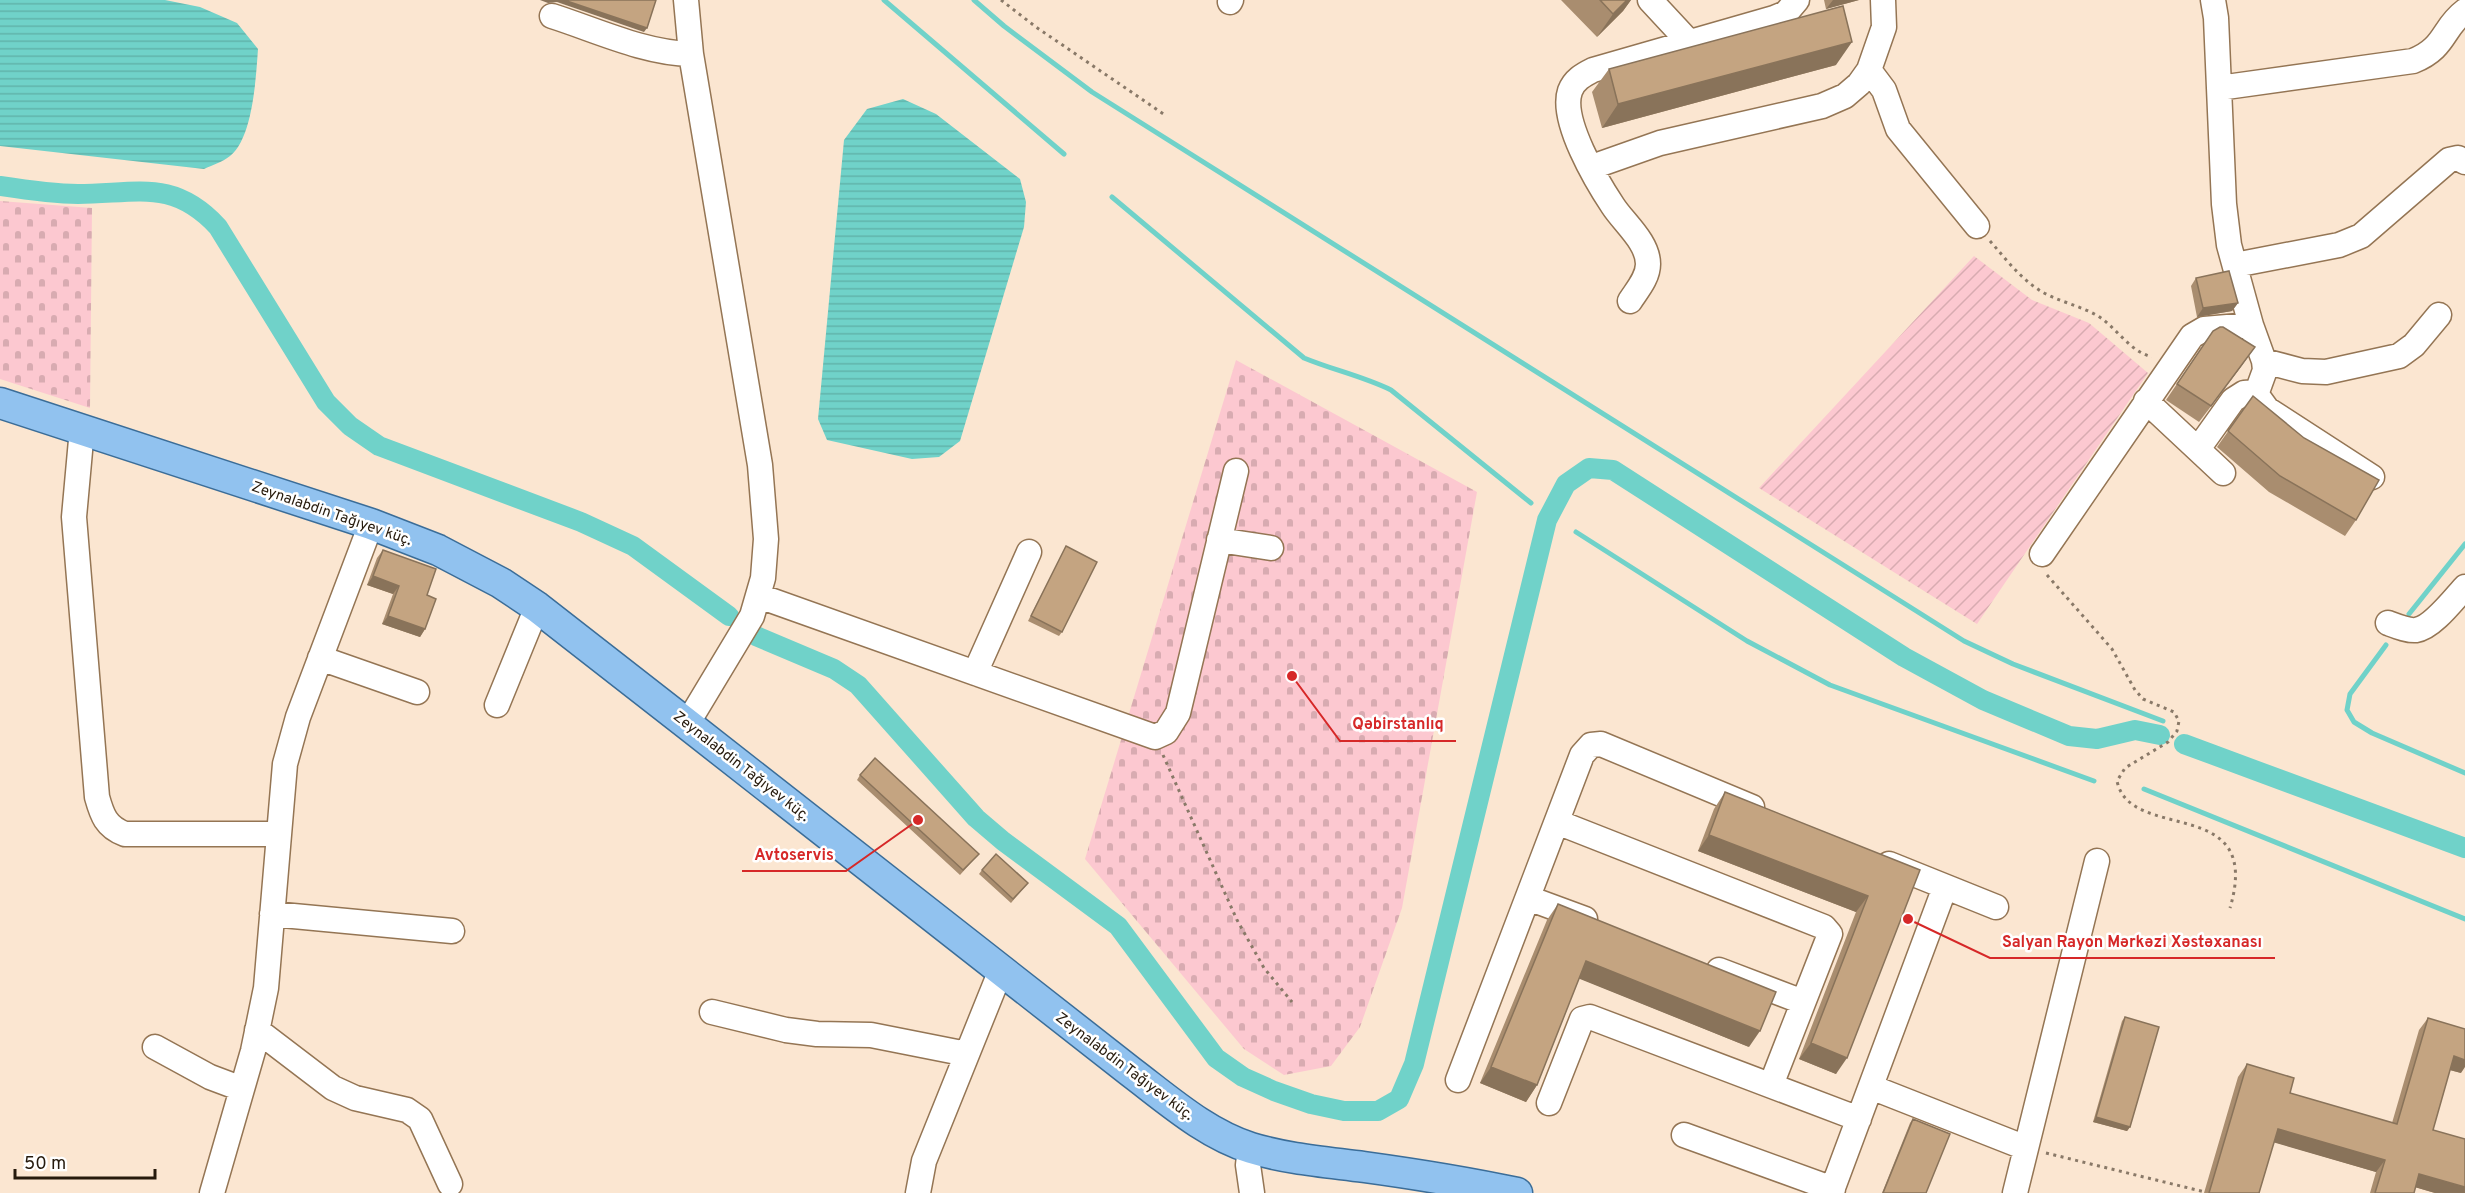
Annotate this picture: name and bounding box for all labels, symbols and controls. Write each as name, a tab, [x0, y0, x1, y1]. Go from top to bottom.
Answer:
street label: Zeynalabdin Tağıyev küç.	[249, 478, 414, 551]
callout: Qəbirstanlıq	[1340, 707, 1456, 741]
street label: Zeynalabdin Tağıyev küç.	[669, 708, 813, 826]
text: Qəbirstanlıq	[1352, 715, 1444, 735]
callout: Avtoservis	[742, 837, 846, 871]
text: Avtoservis	[754, 846, 834, 866]
callout: Salyan Rayon Mərkəzi Xəstəxanası	[1990, 924, 2275, 958]
text: Salyan Rayon Mərkəzi Xəstəxanası	[2002, 933, 2262, 953]
street label: Zeynalabdin Tağıyev küç.	[1051, 1009, 1197, 1125]
scale bar	[15, 1142, 154, 1180]
text: 50 m	[24, 1153, 66, 1176]

